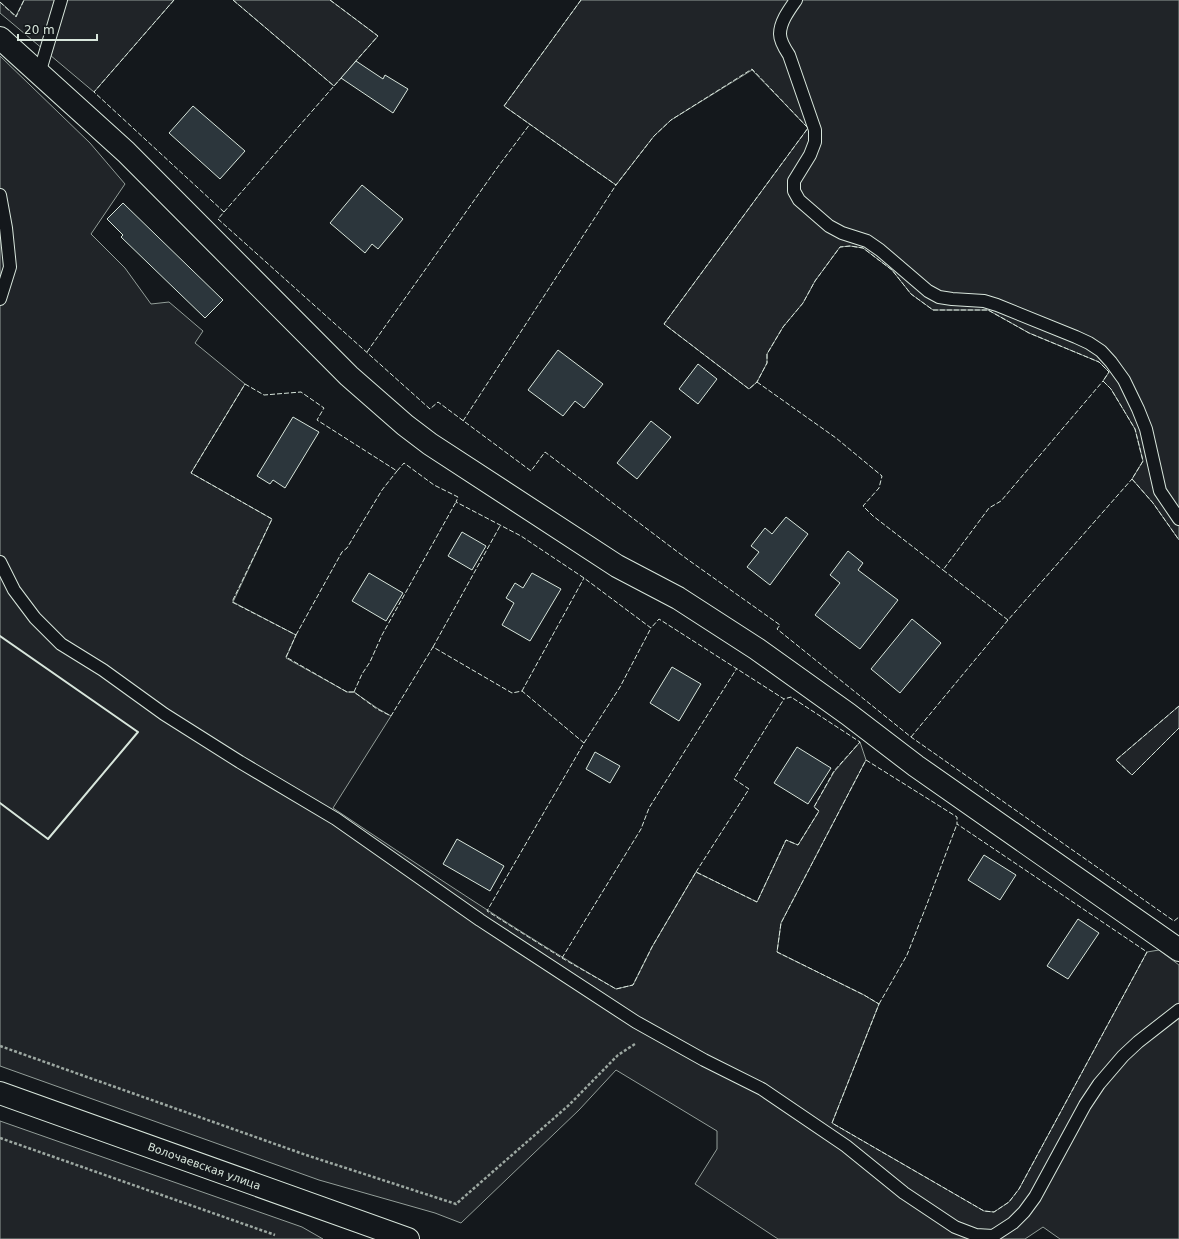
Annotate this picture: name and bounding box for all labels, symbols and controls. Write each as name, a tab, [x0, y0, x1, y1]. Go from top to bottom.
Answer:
scale bar	[18, 16, 97, 42]
text: 20 m	[24, 23, 55, 37]
street label: Волочаевская улица	[146, 1140, 263, 1192]

